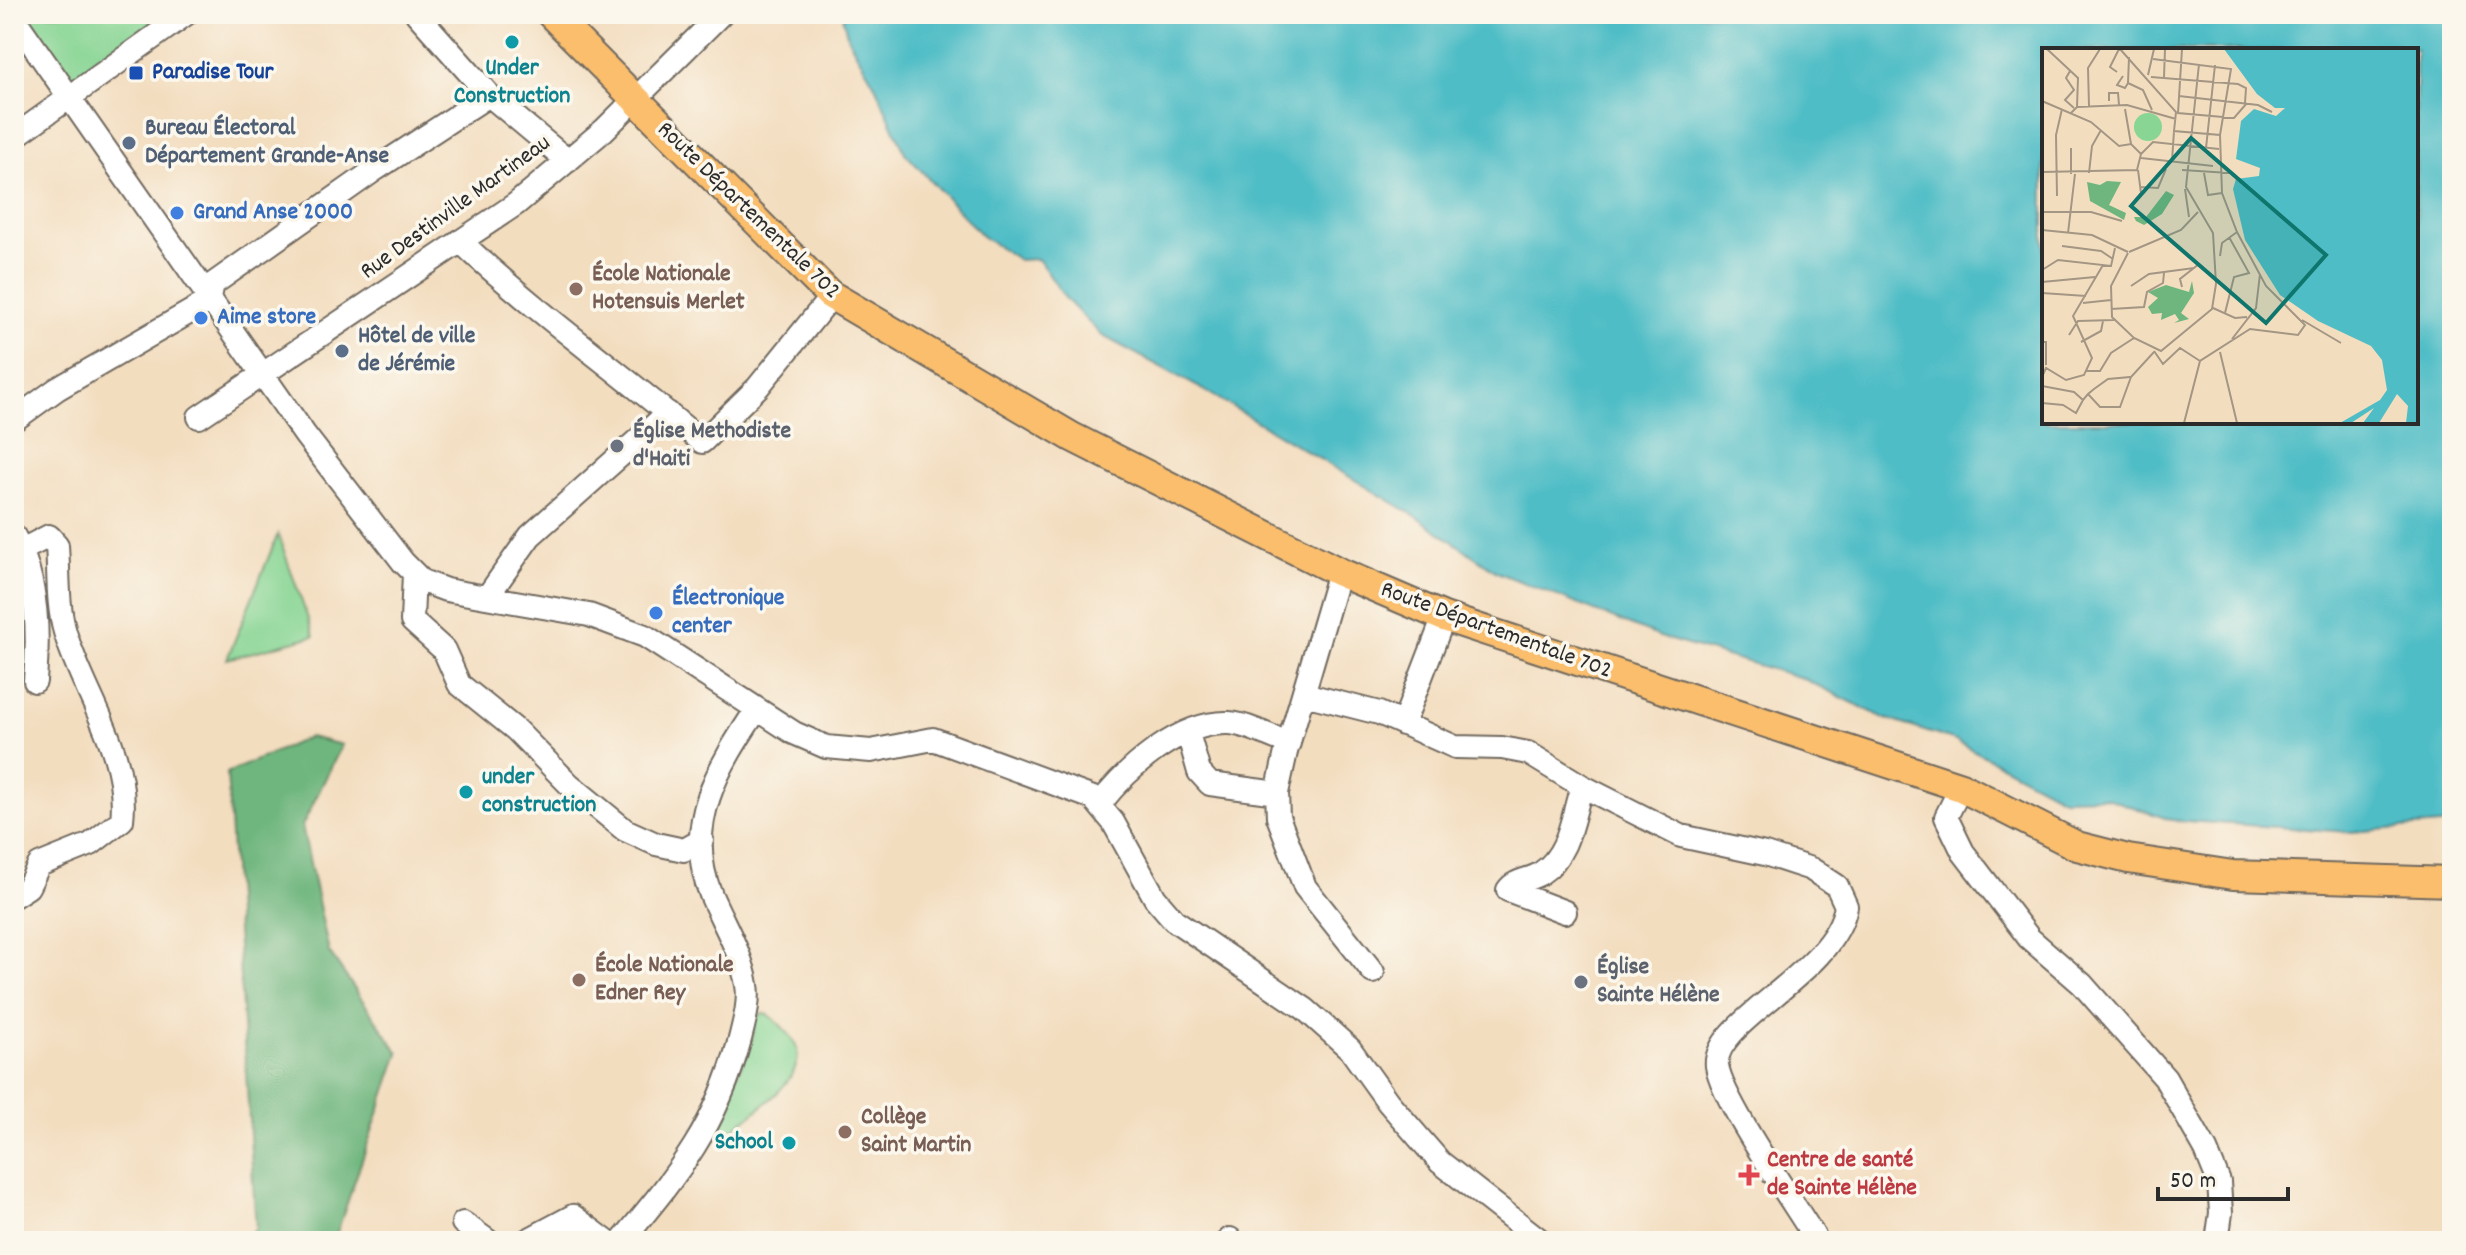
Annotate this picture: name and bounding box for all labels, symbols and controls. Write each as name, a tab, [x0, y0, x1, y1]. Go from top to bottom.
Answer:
marker: Under Construction	[503, 33, 521, 51]
inset map	[2042, 48, 2418, 424]
place label: Under Construction	[454, 52, 570, 114]
place label: Paradise Tour	[152, 56, 275, 90]
marker: Paradise Tour	[127, 64, 145, 82]
place label: Bureau Électoral Département Grande-Anse	[145, 112, 390, 174]
street label: Route Départementale 702	[649, 114, 847, 308]
street label: Rue Destinville Martineau	[354, 127, 558, 289]
marker: Bureau Électoral Département Grande-Anse	[120, 134, 138, 152]
place label: Grand Anse 2000	[193, 196, 353, 230]
marker: Grand Anse 2000	[168, 204, 186, 222]
place label: École Nationale Hotensuis Merlet	[592, 258, 745, 320]
marker: École Nationale Hotensuis Merlet	[567, 280, 585, 298]
place label: Aime store	[217, 301, 317, 335]
marker: Aime store	[192, 309, 210, 327]
place label: Hôtel de ville de Jérémie	[358, 320, 476, 382]
marker: Hôtel de ville de Jérémie	[333, 342, 351, 360]
place label: Église Methodiste d'Haiti	[633, 415, 791, 477]
marker: Église Methodiste d'Haiti	[608, 437, 626, 455]
street label: Route Départementale 702	[1376, 573, 1616, 689]
place label: Électronique center	[672, 582, 785, 644]
marker: Électronique center	[647, 604, 665, 622]
place label: under construction	[482, 761, 596, 823]
marker: under construction	[457, 783, 475, 801]
place label: École Nationale Edner Rey	[595, 949, 734, 1011]
place label: Église Sainte Hélène	[1597, 951, 1720, 1013]
marker: École Nationale Edner Rey	[570, 971, 588, 989]
marker: Église Sainte Hélène	[1572, 973, 1590, 991]
place label: Collège Saint Martin	[861, 1101, 971, 1163]
marker: Collège Saint Martin	[836, 1123, 854, 1141]
place label: School	[715, 1126, 773, 1160]
marker: School	[780, 1134, 798, 1152]
place label: Centre de santé de Sainte Hélène	[1767, 1144, 1917, 1206]
scale bar	[2158, 1151, 2288, 1201]
marker: Centre de santé de Sainte Hélène	[1738, 1164, 1760, 1186]
text: 50 m	[2170, 1165, 2216, 1199]

